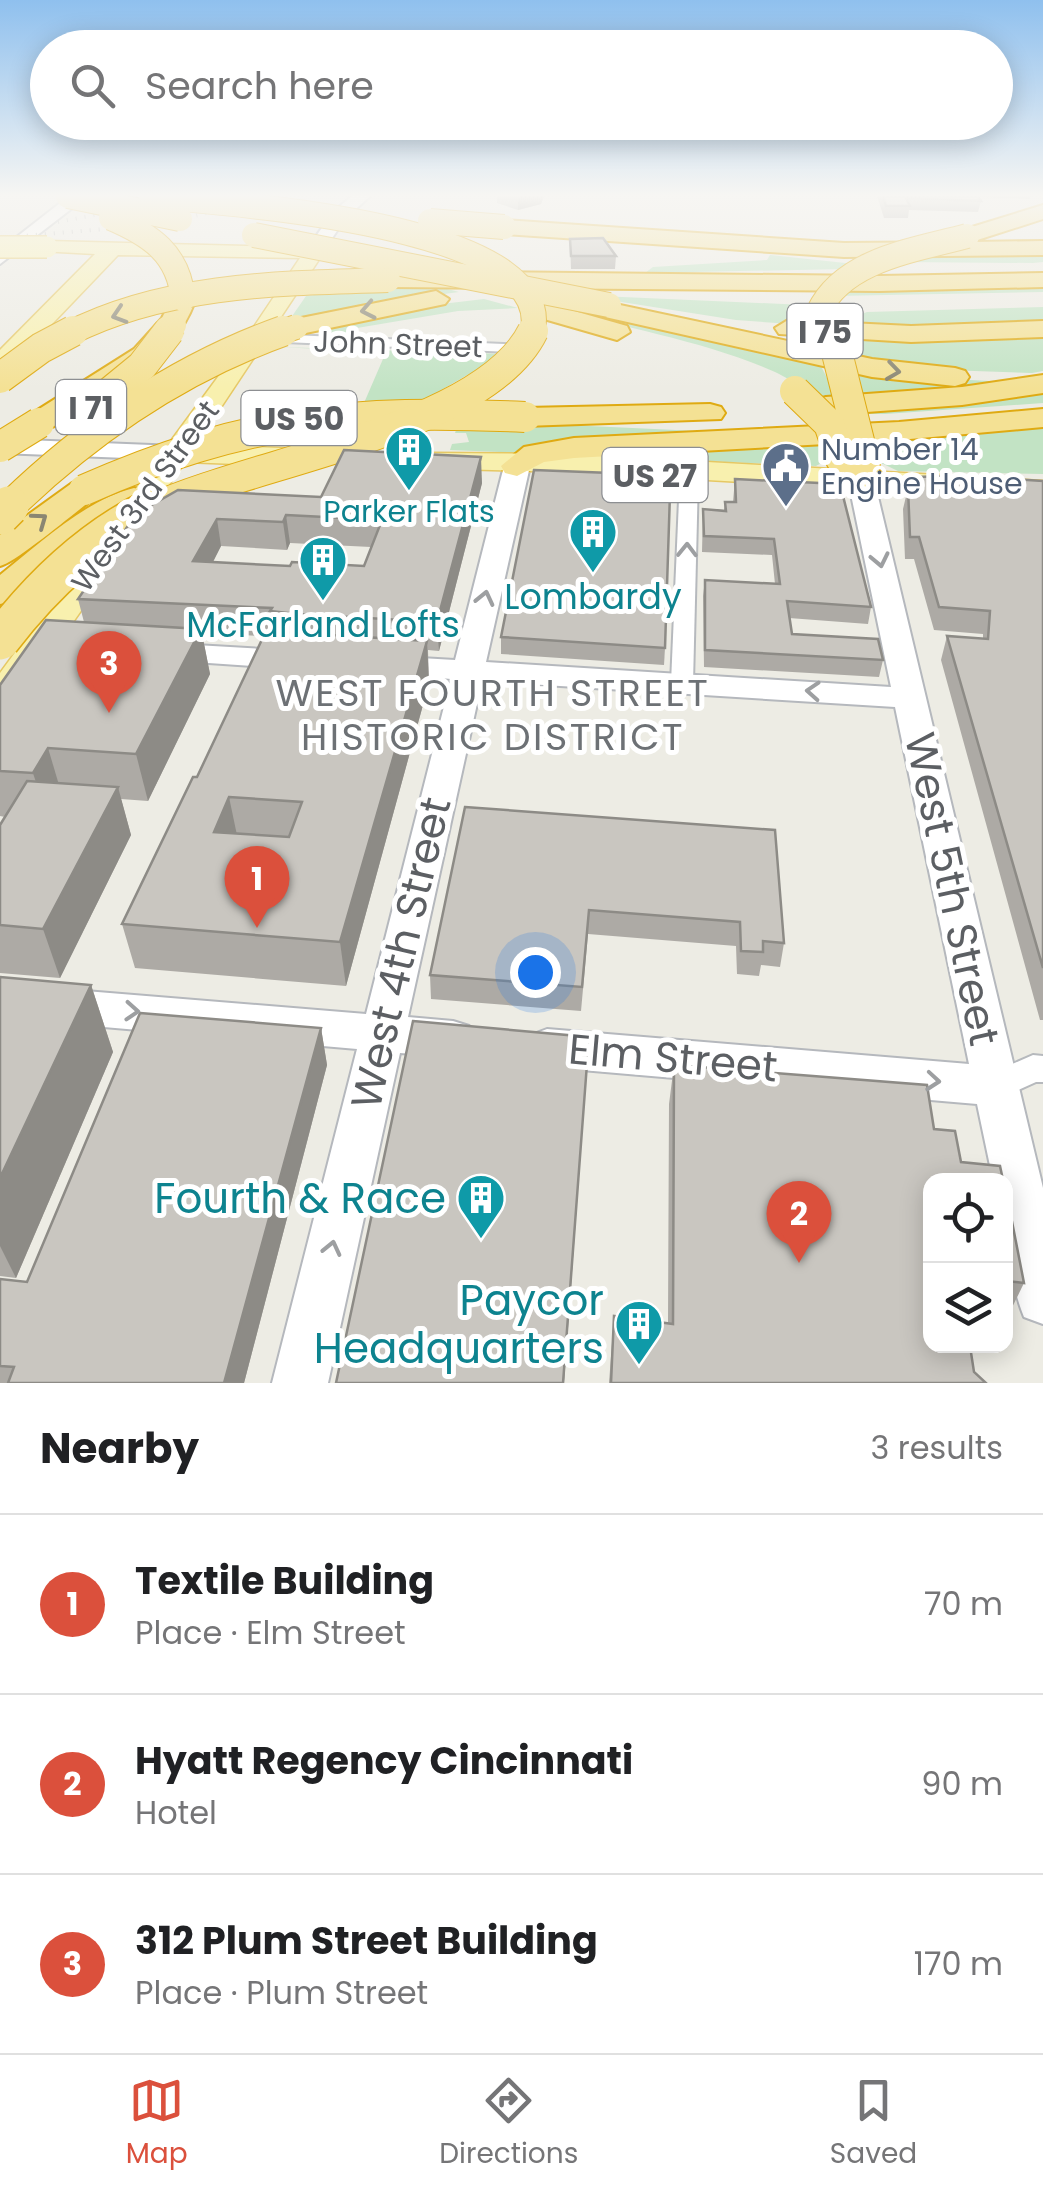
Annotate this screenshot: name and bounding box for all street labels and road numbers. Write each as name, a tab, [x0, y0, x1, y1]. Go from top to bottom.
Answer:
road number: I 75	[788, 304, 862, 358]
street label: John Street	[313, 320, 483, 368]
road number: I 71	[56, 380, 126, 434]
street label: West 3rd Street	[61, 391, 229, 601]
road number: US 50	[242, 391, 356, 445]
road number: US 27	[602, 448, 708, 502]
street label: West 5th Street	[890, 727, 1014, 1051]
street label: West 4th Street	[336, 791, 466, 1115]
street label: Elm Street	[566, 1019, 780, 1097]

